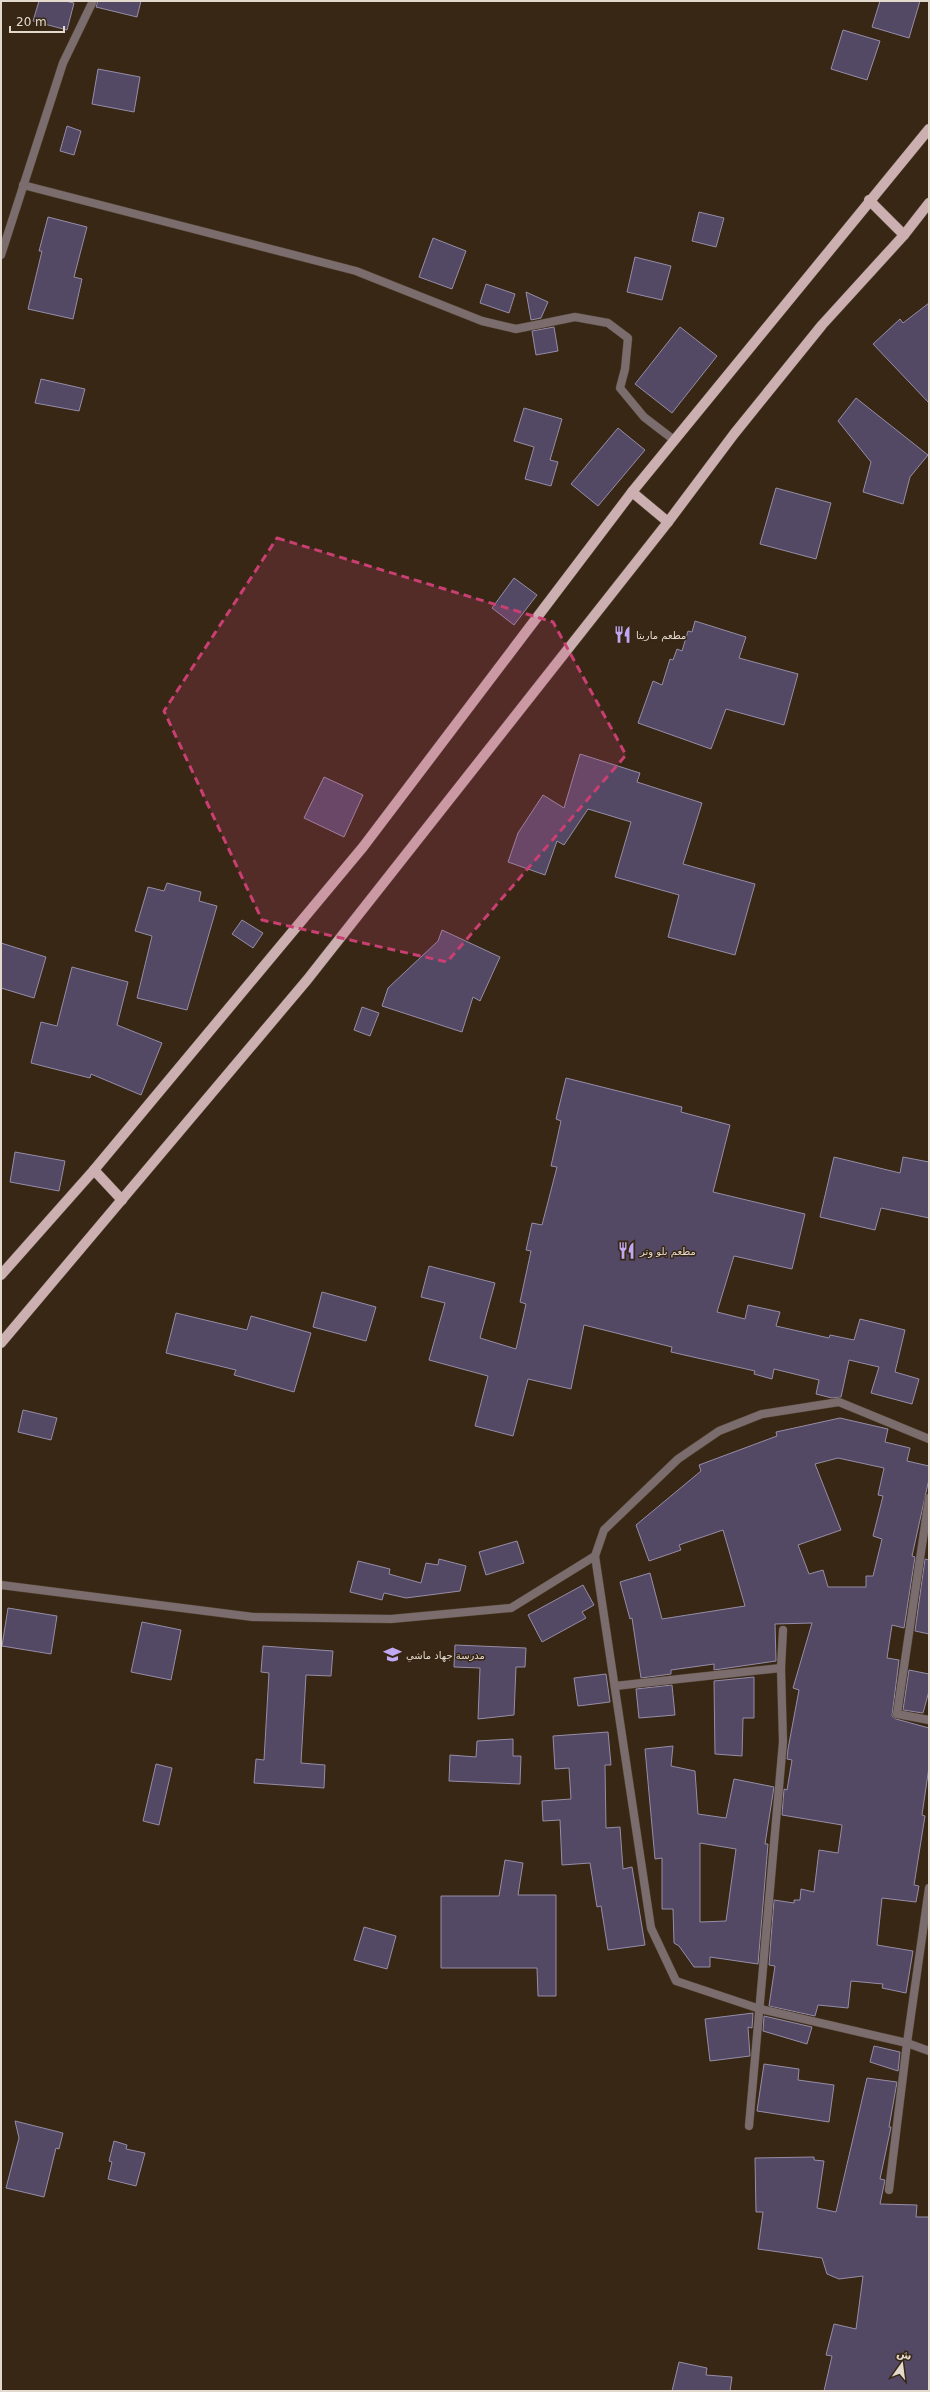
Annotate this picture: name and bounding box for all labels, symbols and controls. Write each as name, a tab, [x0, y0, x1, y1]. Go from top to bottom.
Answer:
scale bar	[10, 8, 64, 34]
text: 20 m	[16, 15, 47, 29]
restaurant icon: مطعم ماريتا	[613, 625, 633, 645]
place label: مطعم ماريتا	[636, 630, 686, 642]
restaurant icon: مطعم بلو وتر	[617, 1241, 637, 1261]
place label: مطعم بلو وتر	[639, 1246, 696, 1258]
school or university icon: مدرسة جهاد ماشي	[383, 1645, 403, 1665]
place label: مدرسة جهاد ماشي	[406, 1650, 485, 1662]
north arrow	[882, 2344, 922, 2384]
text: ش	[895, 2347, 913, 2363]

